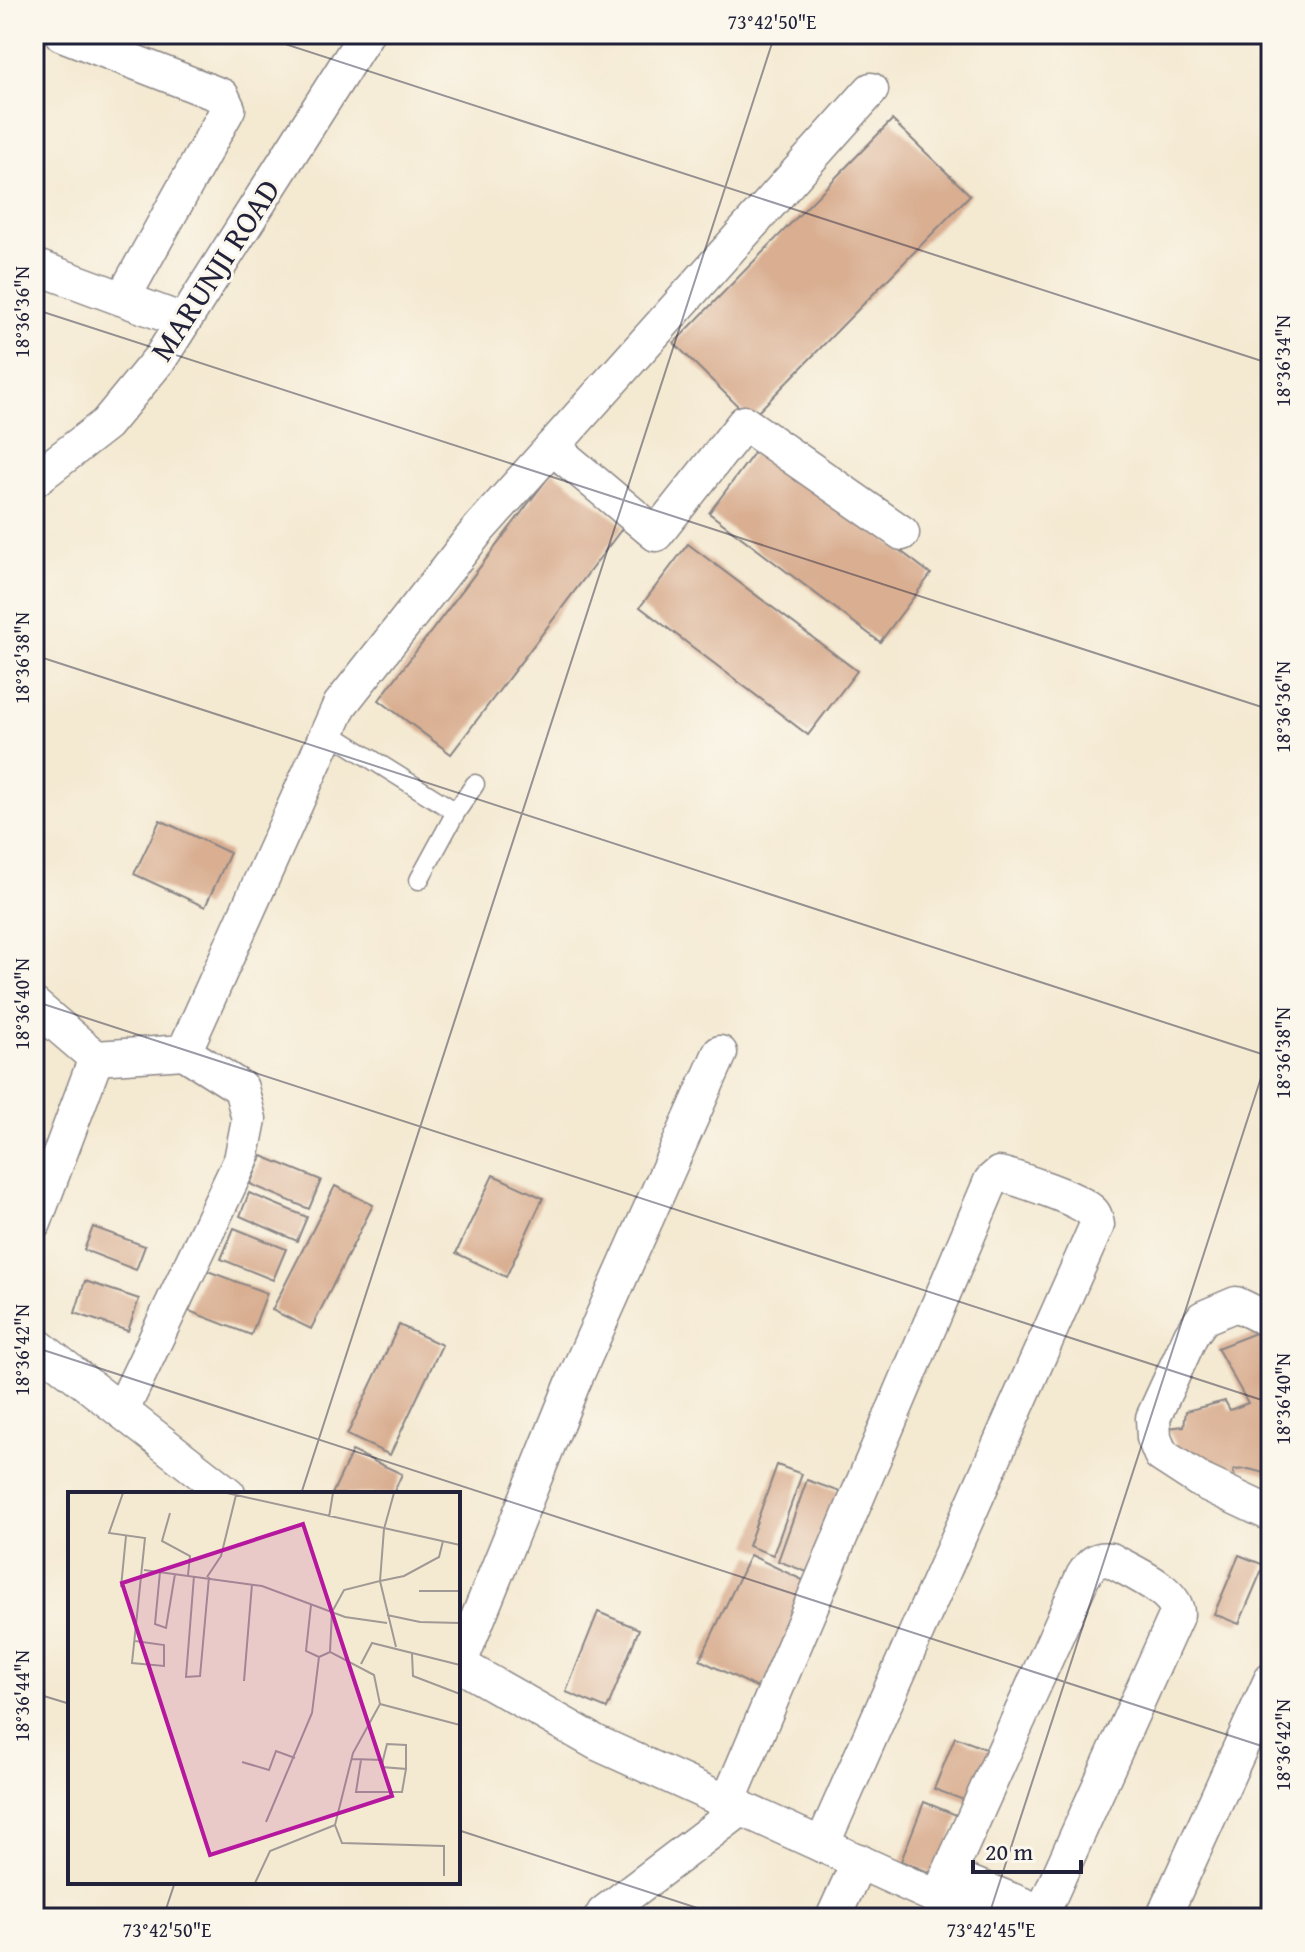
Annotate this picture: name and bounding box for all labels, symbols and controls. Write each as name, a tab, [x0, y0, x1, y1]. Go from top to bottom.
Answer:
text: 73°42'50"E	[728, 7, 816, 36]
street label: MARUNJI ROAD	[138, 169, 291, 370]
text: 18°36'36"N	[7, 266, 36, 358]
text: 18°36'34"N	[1268, 315, 1297, 407]
text: 18°36'38"N	[7, 612, 36, 704]
text: 18°36'36"N	[1268, 661, 1297, 753]
text: 18°36'40"N	[7, 958, 36, 1050]
text: 18°36'38"N	[1268, 1007, 1297, 1099]
text: 18°36'42"N	[7, 1304, 36, 1396]
text: 18°36'40"N	[1268, 1353, 1297, 1445]
inset map	[68, 1492, 460, 1884]
text: 18°36'44"N	[7, 1650, 36, 1742]
text: 18°36'42"N	[1268, 1699, 1297, 1791]
scale bar	[973, 1824, 1081, 1874]
text: 20 m	[985, 1834, 1033, 1869]
text: 73°42'50"E	[123, 1915, 211, 1944]
text: 73°42'45"E	[947, 1915, 1035, 1944]

